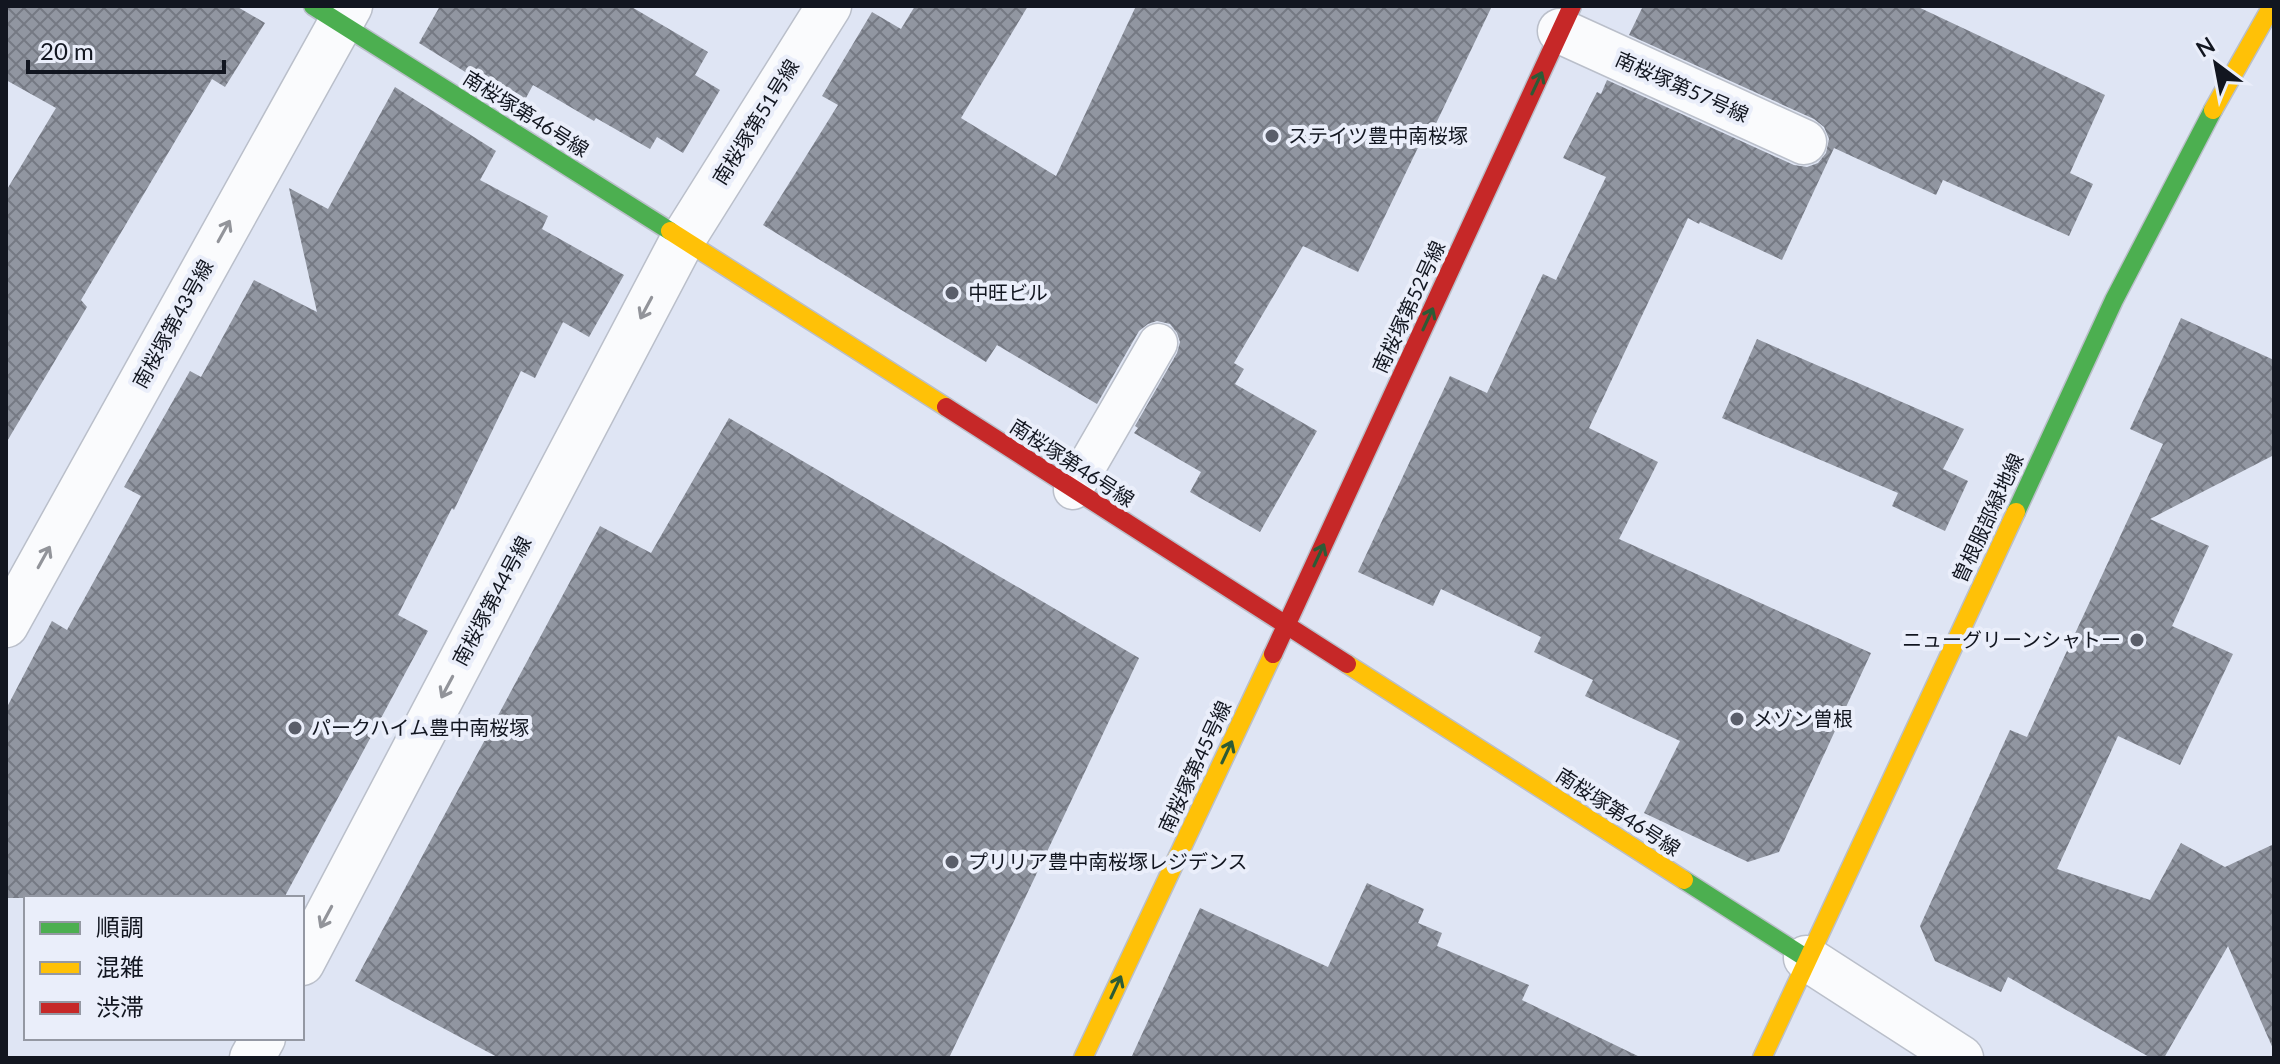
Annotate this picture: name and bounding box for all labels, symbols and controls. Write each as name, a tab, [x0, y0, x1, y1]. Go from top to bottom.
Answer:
scale bar	[28, 24, 224, 74]
north arrow	[2176, 24, 2256, 104]
text: N	[2191, 31, 2219, 63]
text: 20 m	[40, 36, 94, 65]
street label: 南桜塚第57号線	[1612, 46, 1753, 126]
street label: 南桜塚第51号線	[707, 54, 803, 189]
street label: 南桜塚第46号線	[459, 65, 594, 161]
one-way arrow	[1530, 71, 1545, 95]
place label: ステイツ豊中南桜塚	[1288, 123, 1468, 147]
marker: ステイツ豊中南桜塚	[1263, 127, 1281, 145]
one-way arrow	[217, 220, 232, 244]
street label: 南桜塚第52号線	[1367, 237, 1449, 377]
street label: 南桜塚第43号線	[127, 255, 217, 392]
place label: 中旺ビル	[968, 280, 1048, 304]
marker: 中旺ビル	[943, 284, 961, 302]
one-way arrow	[638, 295, 654, 319]
one-way arrow	[1421, 307, 1436, 331]
street label: 南桜塚第46号線	[1006, 413, 1139, 511]
street label: 曽根服部緑地線	[1947, 449, 2028, 586]
street label: 南桜塚第44号線	[447, 532, 535, 669]
one-way arrow	[1312, 543, 1327, 567]
one-way arrow	[36, 546, 52, 569]
place label: ニューグリーンシャトー	[1902, 627, 2121, 651]
marker: ニューグリーンシャトー	[2128, 631, 2146, 649]
one-way arrow	[439, 674, 455, 698]
street label: 南桜塚第45号線	[1153, 697, 1235, 837]
place label: メゾン曽根	[1753, 706, 1853, 730]
marker: メゾン曽根	[1728, 710, 1746, 728]
place label: パークハイム豊中南桜塚	[311, 715, 529, 739]
marker: パークハイム豊中南桜塚	[286, 719, 304, 737]
one-way arrow	[1220, 740, 1235, 764]
street label: 南桜塚第46号線	[1552, 762, 1685, 860]
place label: プリリア豊中南桜塚レジデンス	[968, 849, 1248, 873]
marker: プリリア豊中南桜塚レジデンス	[943, 853, 961, 871]
legend	[24, 896, 304, 1040]
one-way arrow	[318, 904, 334, 928]
text: 順調	[96, 912, 144, 941]
text: 混雑	[96, 952, 144, 981]
one-way arrow	[1109, 976, 1124, 1000]
text: 渋滞	[96, 992, 144, 1021]

